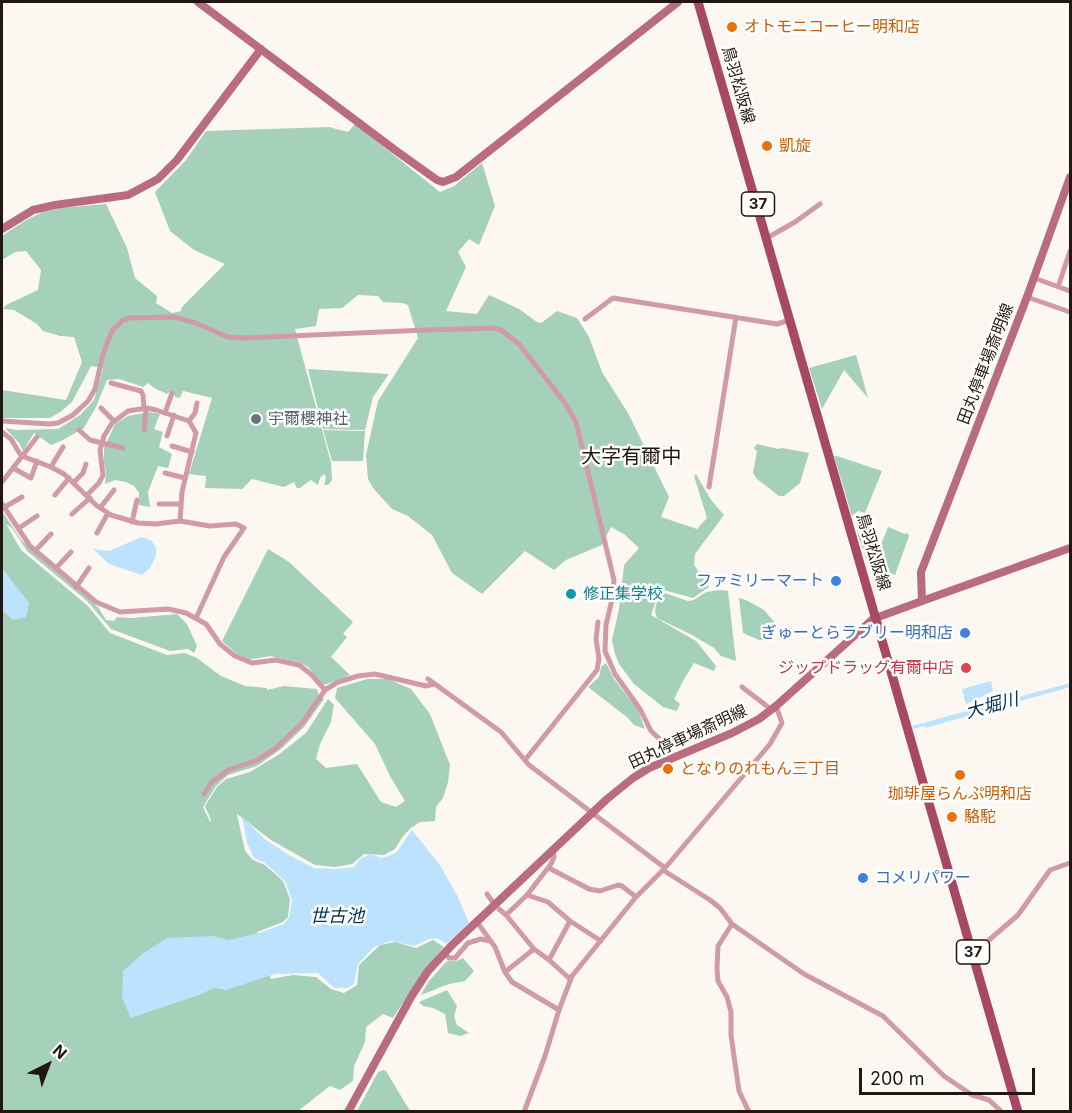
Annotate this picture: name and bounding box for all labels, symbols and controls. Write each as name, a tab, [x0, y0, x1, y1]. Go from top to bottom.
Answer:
place label: オトモニコーヒー明和店	[744, 17, 920, 37]
marker: オトモニコーヒー明和店	[725, 20, 739, 34]
street label: 鳥羽松阪線	[718, 44, 758, 126]
place label: 凱旋	[779, 136, 811, 156]
marker: 凱旋	[760, 139, 774, 153]
road number: 37	[742, 192, 774, 216]
street label: 田丸停車場斎明線	[954, 301, 1018, 427]
place label: 宇爾櫻神社	[268, 409, 348, 429]
marker: 宇爾櫻神社	[249, 412, 263, 426]
district label: 大字有爾中	[581, 445, 681, 469]
street label: 鳥羽松阪線	[852, 511, 894, 593]
place label: ファミリーマート	[696, 571, 824, 591]
marker: ファミリーマート	[829, 574, 843, 588]
place label: 修正集学校	[583, 584, 663, 604]
marker: 修正集学校	[564, 587, 578, 601]
place label: ぎゅーとらラブリー明和店	[761, 623, 953, 643]
marker: ぎゅーとらラブリー明和店	[958, 626, 972, 640]
place label: ジップドラッグ有爾中店	[778, 658, 954, 678]
marker: ジップドラッグ有爾中店	[959, 661, 973, 675]
water label: 大堀川	[963, 689, 1021, 723]
street label: 田丸停車場斎明線	[626, 701, 750, 773]
place label: となりのれもん三丁目	[680, 759, 840, 779]
marker: となりのれもん三丁目	[661, 762, 675, 776]
marker: 珈琲屋らんぷ明和店	[953, 768, 967, 782]
place label: 珈琲屋らんぷ明和店	[888, 784, 1032, 804]
place label: 駱駝	[964, 807, 996, 827]
marker: 駱駝	[945, 810, 959, 824]
place label: コメリパワー	[875, 868, 971, 888]
marker: コメリパワー	[856, 871, 870, 885]
water label: 世古池	[310, 906, 364, 928]
road number: 37	[956, 940, 990, 964]
north arrow	[18, 1035, 78, 1095]
text: N	[49, 1040, 71, 1063]
scale bar	[862, 1056, 1038, 1094]
text: 200 m	[870, 1068, 925, 1089]

